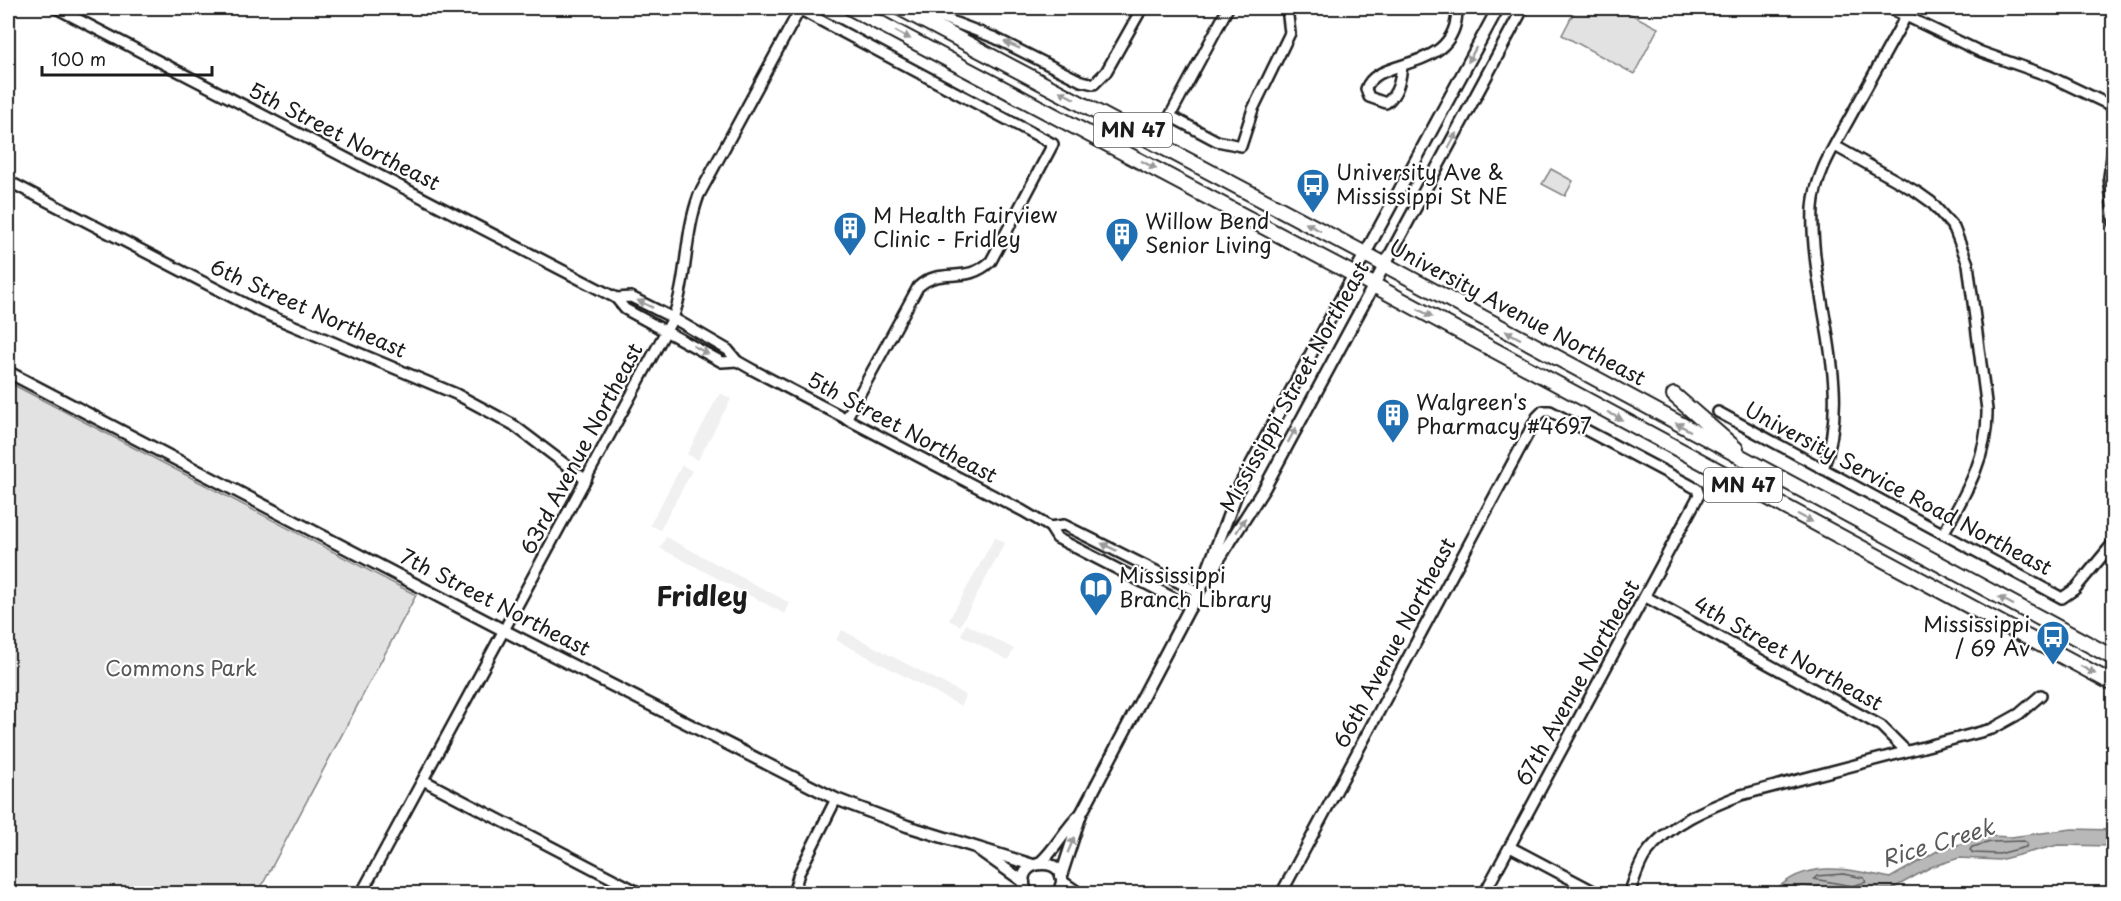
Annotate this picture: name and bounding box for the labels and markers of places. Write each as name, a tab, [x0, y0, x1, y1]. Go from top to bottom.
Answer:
place label: University Ave & Mississippi St NE	[1336, 155, 1508, 211]
bus stop icon: University Ave & Mississippi St NE	[1295, 167, 1331, 214]
place label: M Health Fairview Clinic - Fridley	[873, 198, 1057, 254]
place label: Willow Bend Senior Living	[1145, 204, 1272, 260]
building icon: M Health Fairview Clinic - Fridley	[832, 210, 868, 257]
building icon: Willow Bend Senior Living	[1104, 216, 1140, 263]
place label: Walgreen's Pharmacy #4697	[1416, 385, 1592, 441]
building icon: Walgreen's Pharmacy #4697	[1375, 397, 1411, 444]
place label: Mississippi Branch Library	[1119, 558, 1272, 614]
library icon: Mississippi Branch Library	[1078, 570, 1114, 617]
place label: Mississippi / 69 Av	[1923, 607, 2030, 663]
bus stop icon: Mississippi / 69 Av	[2035, 619, 2071, 666]

